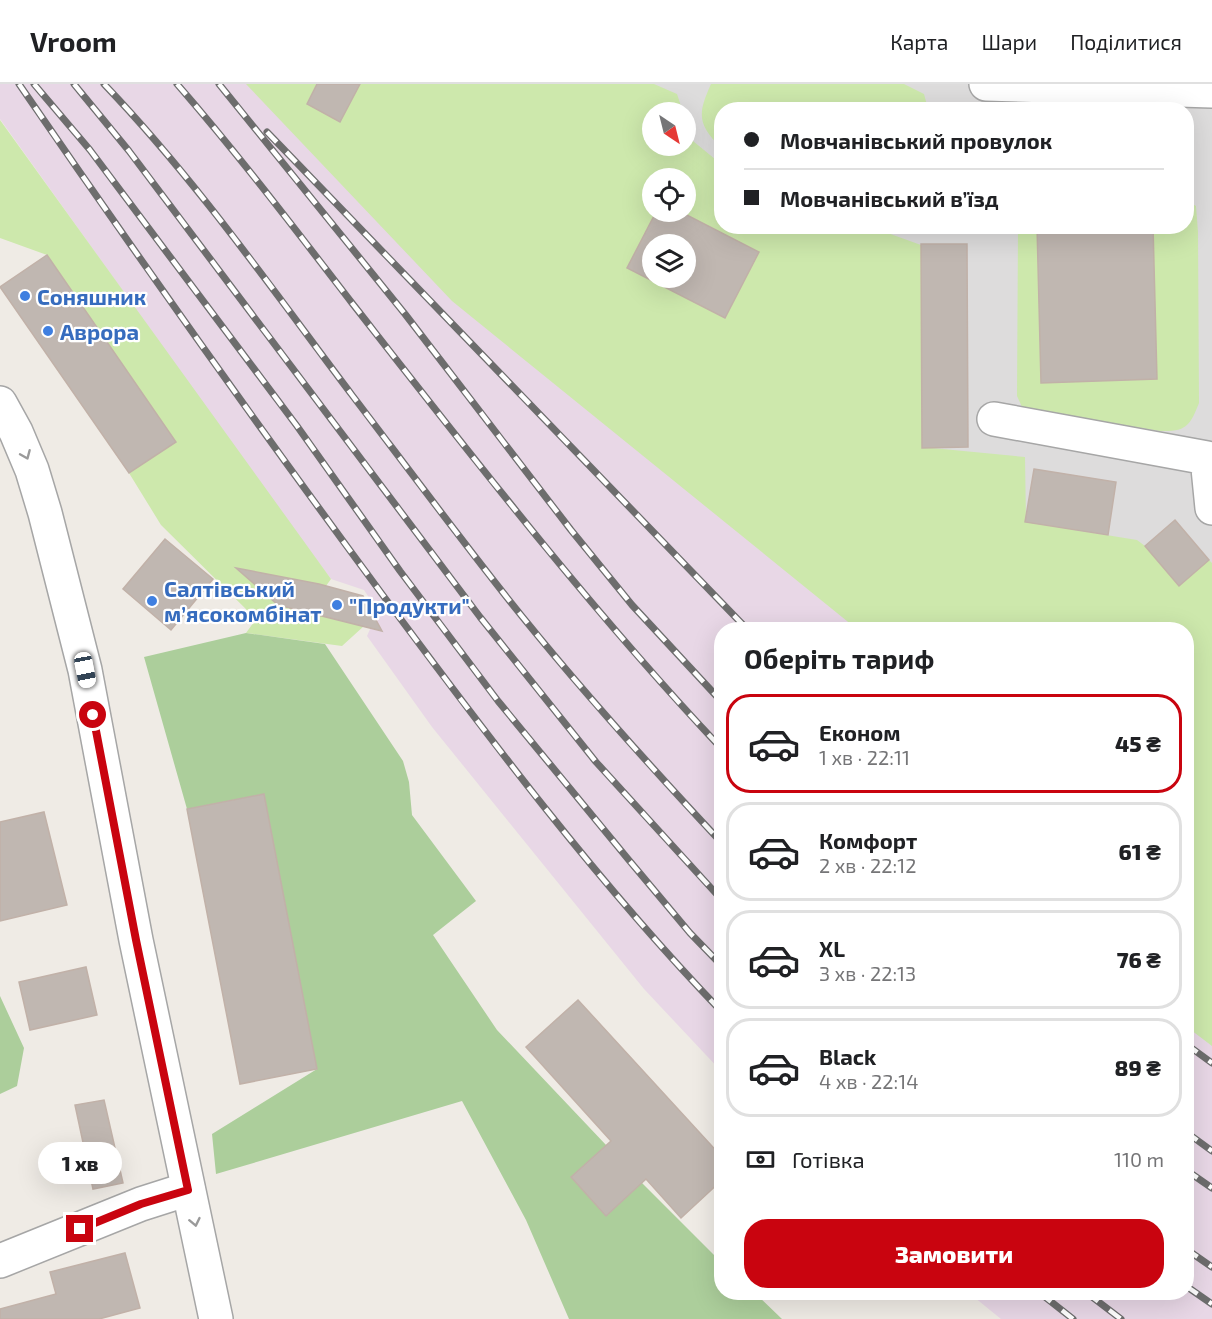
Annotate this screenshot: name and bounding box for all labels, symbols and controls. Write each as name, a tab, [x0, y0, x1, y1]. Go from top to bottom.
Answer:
text: Vroom	[30, 24, 117, 58]
text: Карта	[890, 29, 948, 54]
text: Шари	[981, 29, 1037, 54]
text: Поділитися	[1070, 29, 1182, 54]
north arrow	[642, 102, 696, 156]
map controls	[642, 102, 696, 288]
text: Мовчанівський провулок	[780, 127, 1052, 153]
button: locate	[642, 168, 696, 222]
text: Мовчанівський в’їзд	[780, 185, 999, 211]
button: layers	[642, 234, 696, 288]
place label: Соняшник	[37, 283, 146, 309]
marker: Соняшник	[18, 289, 32, 303]
place label: Аврора	[60, 318, 139, 344]
marker: Аврора	[41, 324, 55, 338]
one-way arrow	[19, 449, 31, 460]
place label: Салтівський мʼясокомбінат	[164, 575, 322, 626]
place label: "Продукти"	[349, 592, 470, 618]
marker: Салтівський мʼясокомбінат	[145, 594, 159, 608]
marker: "Продукти"	[330, 598, 344, 612]
text: Оберіть тариф	[744, 642, 934, 674]
car	[73, 651, 97, 689]
route start	[79, 701, 106, 728]
icon: car	[747, 717, 801, 771]
text: Економ	[819, 719, 901, 745]
text: 45 ₴	[1115, 730, 1161, 756]
text: 1 хв · 22:11	[819, 745, 910, 769]
icon: car	[747, 825, 801, 879]
text: Комфорт	[819, 827, 917, 853]
text: 61 ₴	[1119, 838, 1161, 864]
text: 2 хв · 22:12	[819, 853, 916, 877]
icon: car	[747, 933, 801, 987]
text: XL	[819, 935, 845, 961]
text: 76 ₴	[1117, 946, 1161, 972]
text: 3 хв · 22:13	[819, 961, 916, 985]
icon: car	[747, 1041, 801, 1095]
text: Black	[819, 1043, 876, 1069]
text: 89 ₴	[1115, 1054, 1161, 1080]
text: 4 хв · 22:14	[819, 1069, 919, 1093]
callout: 1 хв	[38, 1142, 122, 1184]
icon: cash	[744, 1143, 777, 1176]
text: Готівка	[792, 1146, 865, 1172]
text: 110 m	[1114, 1147, 1164, 1171]
text: 1 хв	[62, 1151, 98, 1175]
route end	[66, 1215, 93, 1242]
one-way arrow	[188, 1216, 201, 1226]
button: Замовити	[744, 1219, 1164, 1288]

